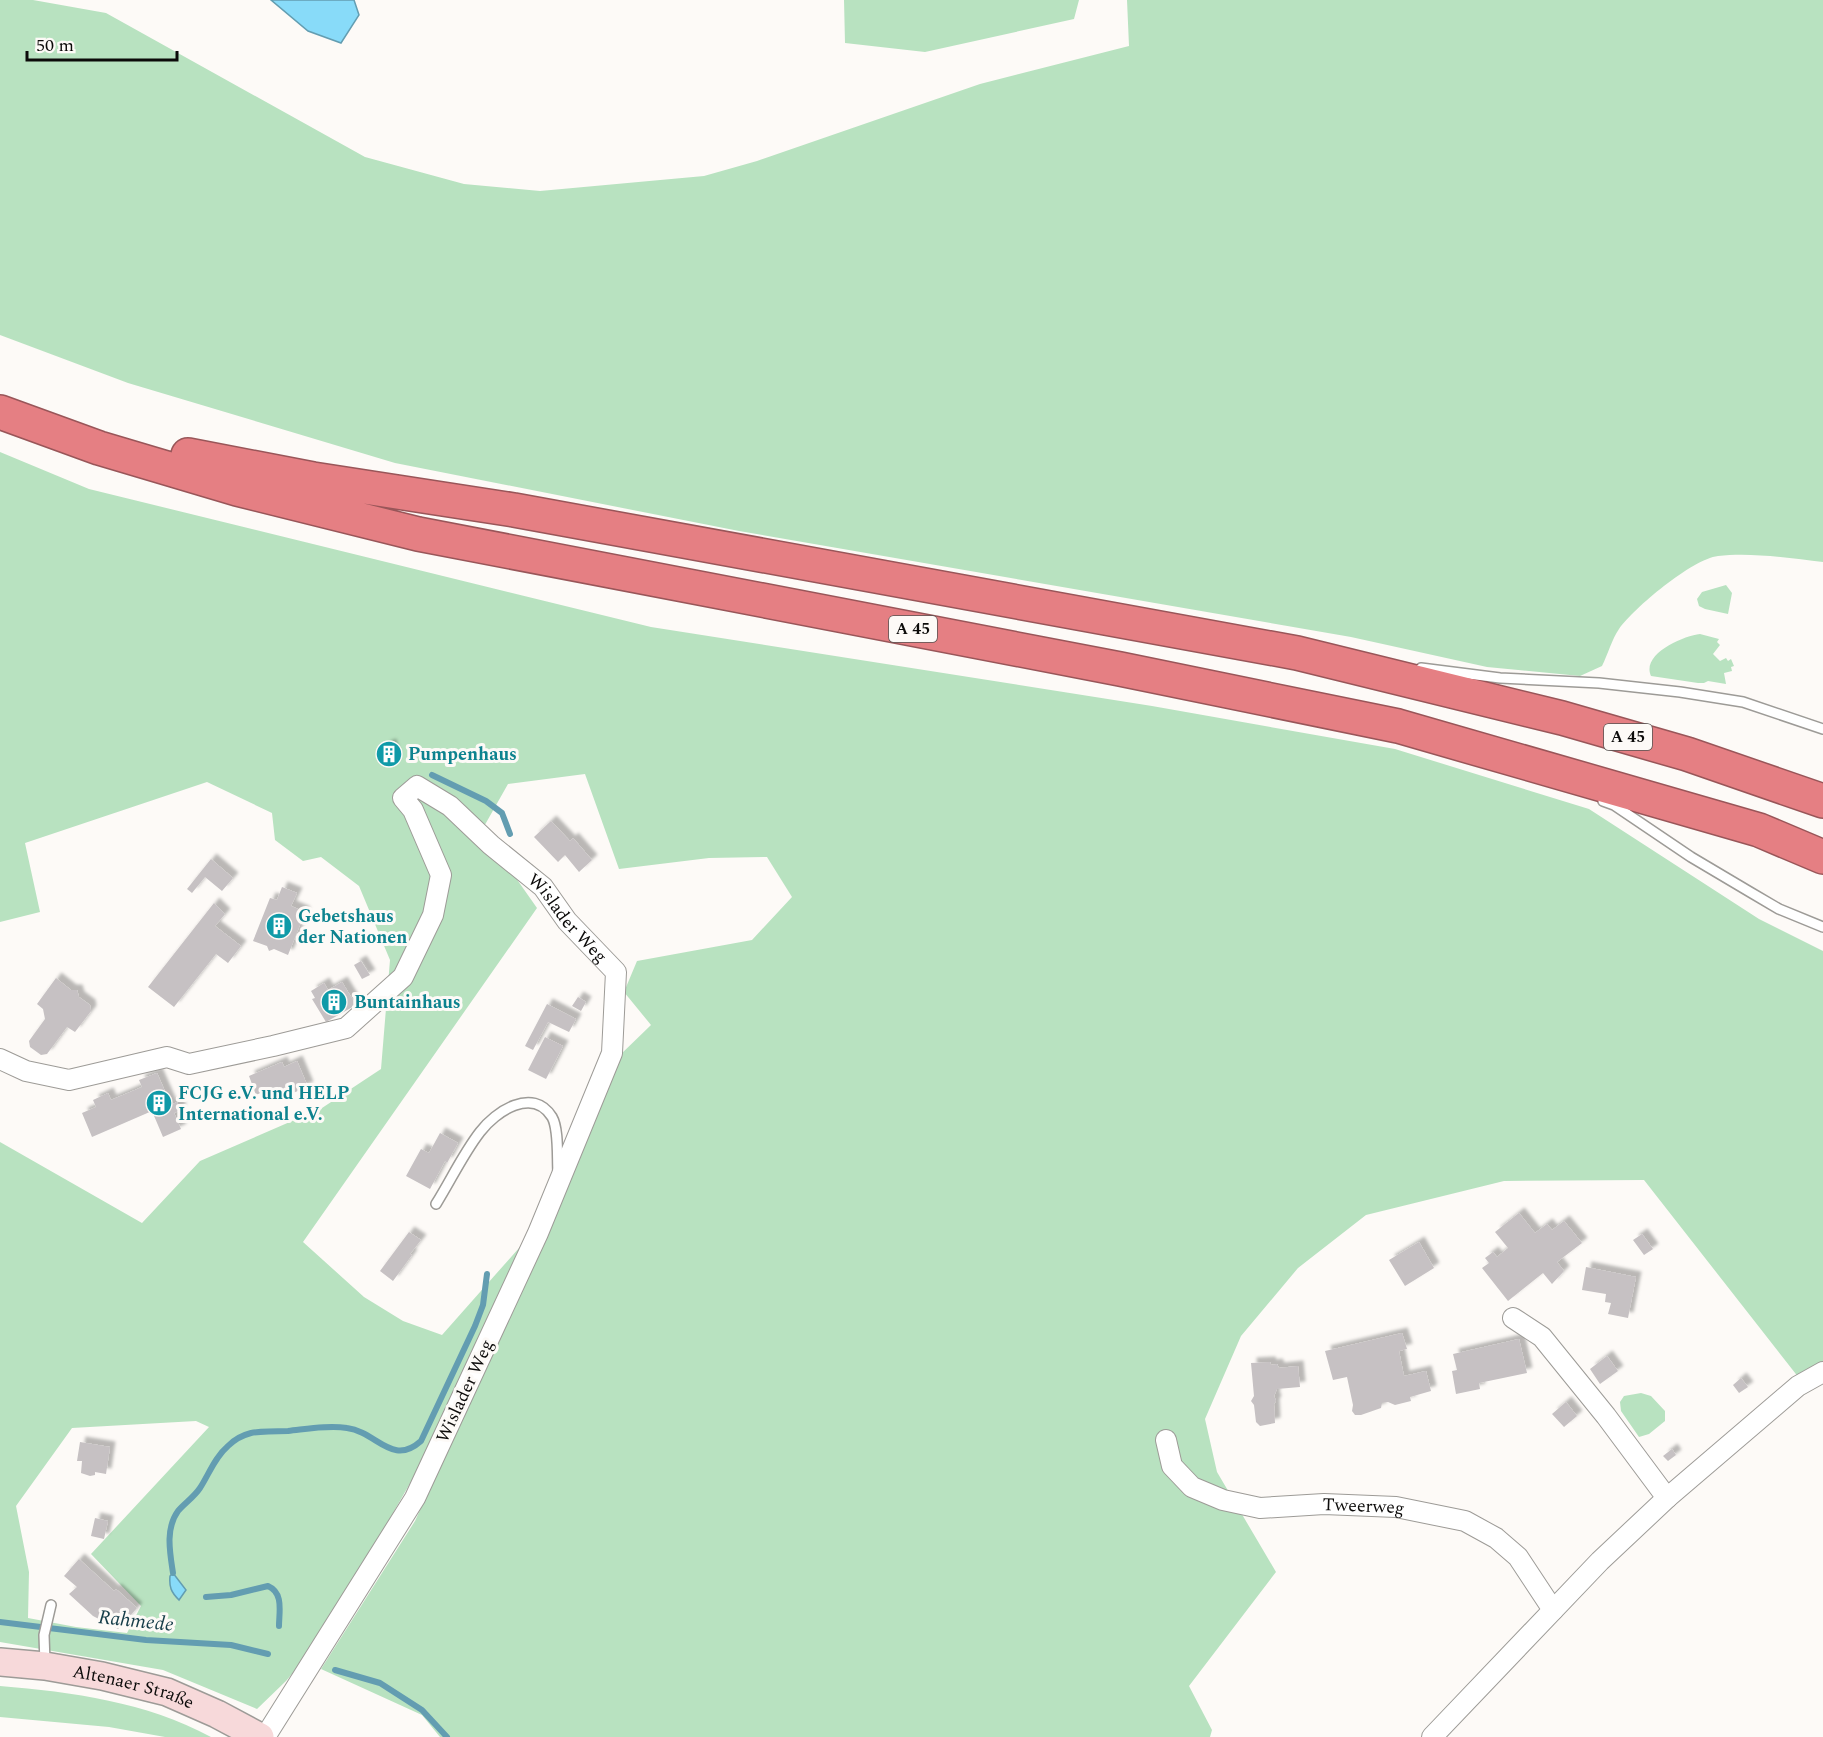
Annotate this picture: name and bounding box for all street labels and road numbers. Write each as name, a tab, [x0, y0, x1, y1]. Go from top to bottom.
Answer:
road number: A 45	[889, 616, 937, 642]
road number: A 45	[1604, 724, 1652, 750]
street label: Wislader Weg	[522, 866, 614, 969]
street label: Wislader Weg	[429, 1335, 501, 1447]
street label: Tweerweg	[1322, 1490, 1407, 1522]
street label: Altenaer Straße	[70, 1658, 199, 1716]

